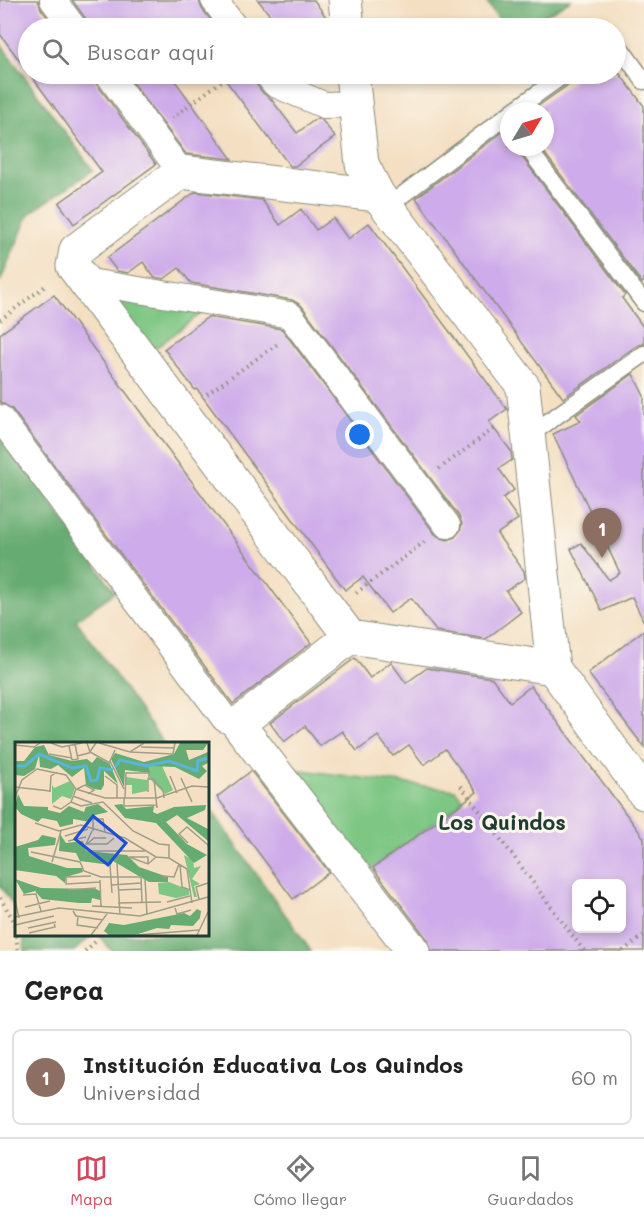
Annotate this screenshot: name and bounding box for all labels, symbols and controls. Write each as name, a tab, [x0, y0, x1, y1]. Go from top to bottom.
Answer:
search box	[18, 18, 626, 84]
icon: search	[39, 35, 72, 68]
text: Buscar aquí	[87, 37, 215, 66]
north arrow	[500, 102, 554, 156]
your location	[345, 420, 374, 449]
pin: 1	[582, 508, 622, 558]
inset map	[15, 742, 208, 936]
district label: Los Quindos	[438, 808, 566, 835]
map controls	[572, 879, 626, 933]
button: locate	[572, 879, 626, 933]
text: Cerca	[24, 973, 104, 1007]
text: Institución Educativa Los Quindos	[83, 1050, 464, 1079]
text: 1	[41, 1064, 50, 1090]
text: 60 m	[571, 1064, 618, 1090]
text: Universidad	[83, 1079, 200, 1105]
tab: Mapa	[70, 1152, 113, 1209]
tab: Cómo llegar	[253, 1152, 347, 1209]
tab: Guardados	[488, 1152, 574, 1209]

